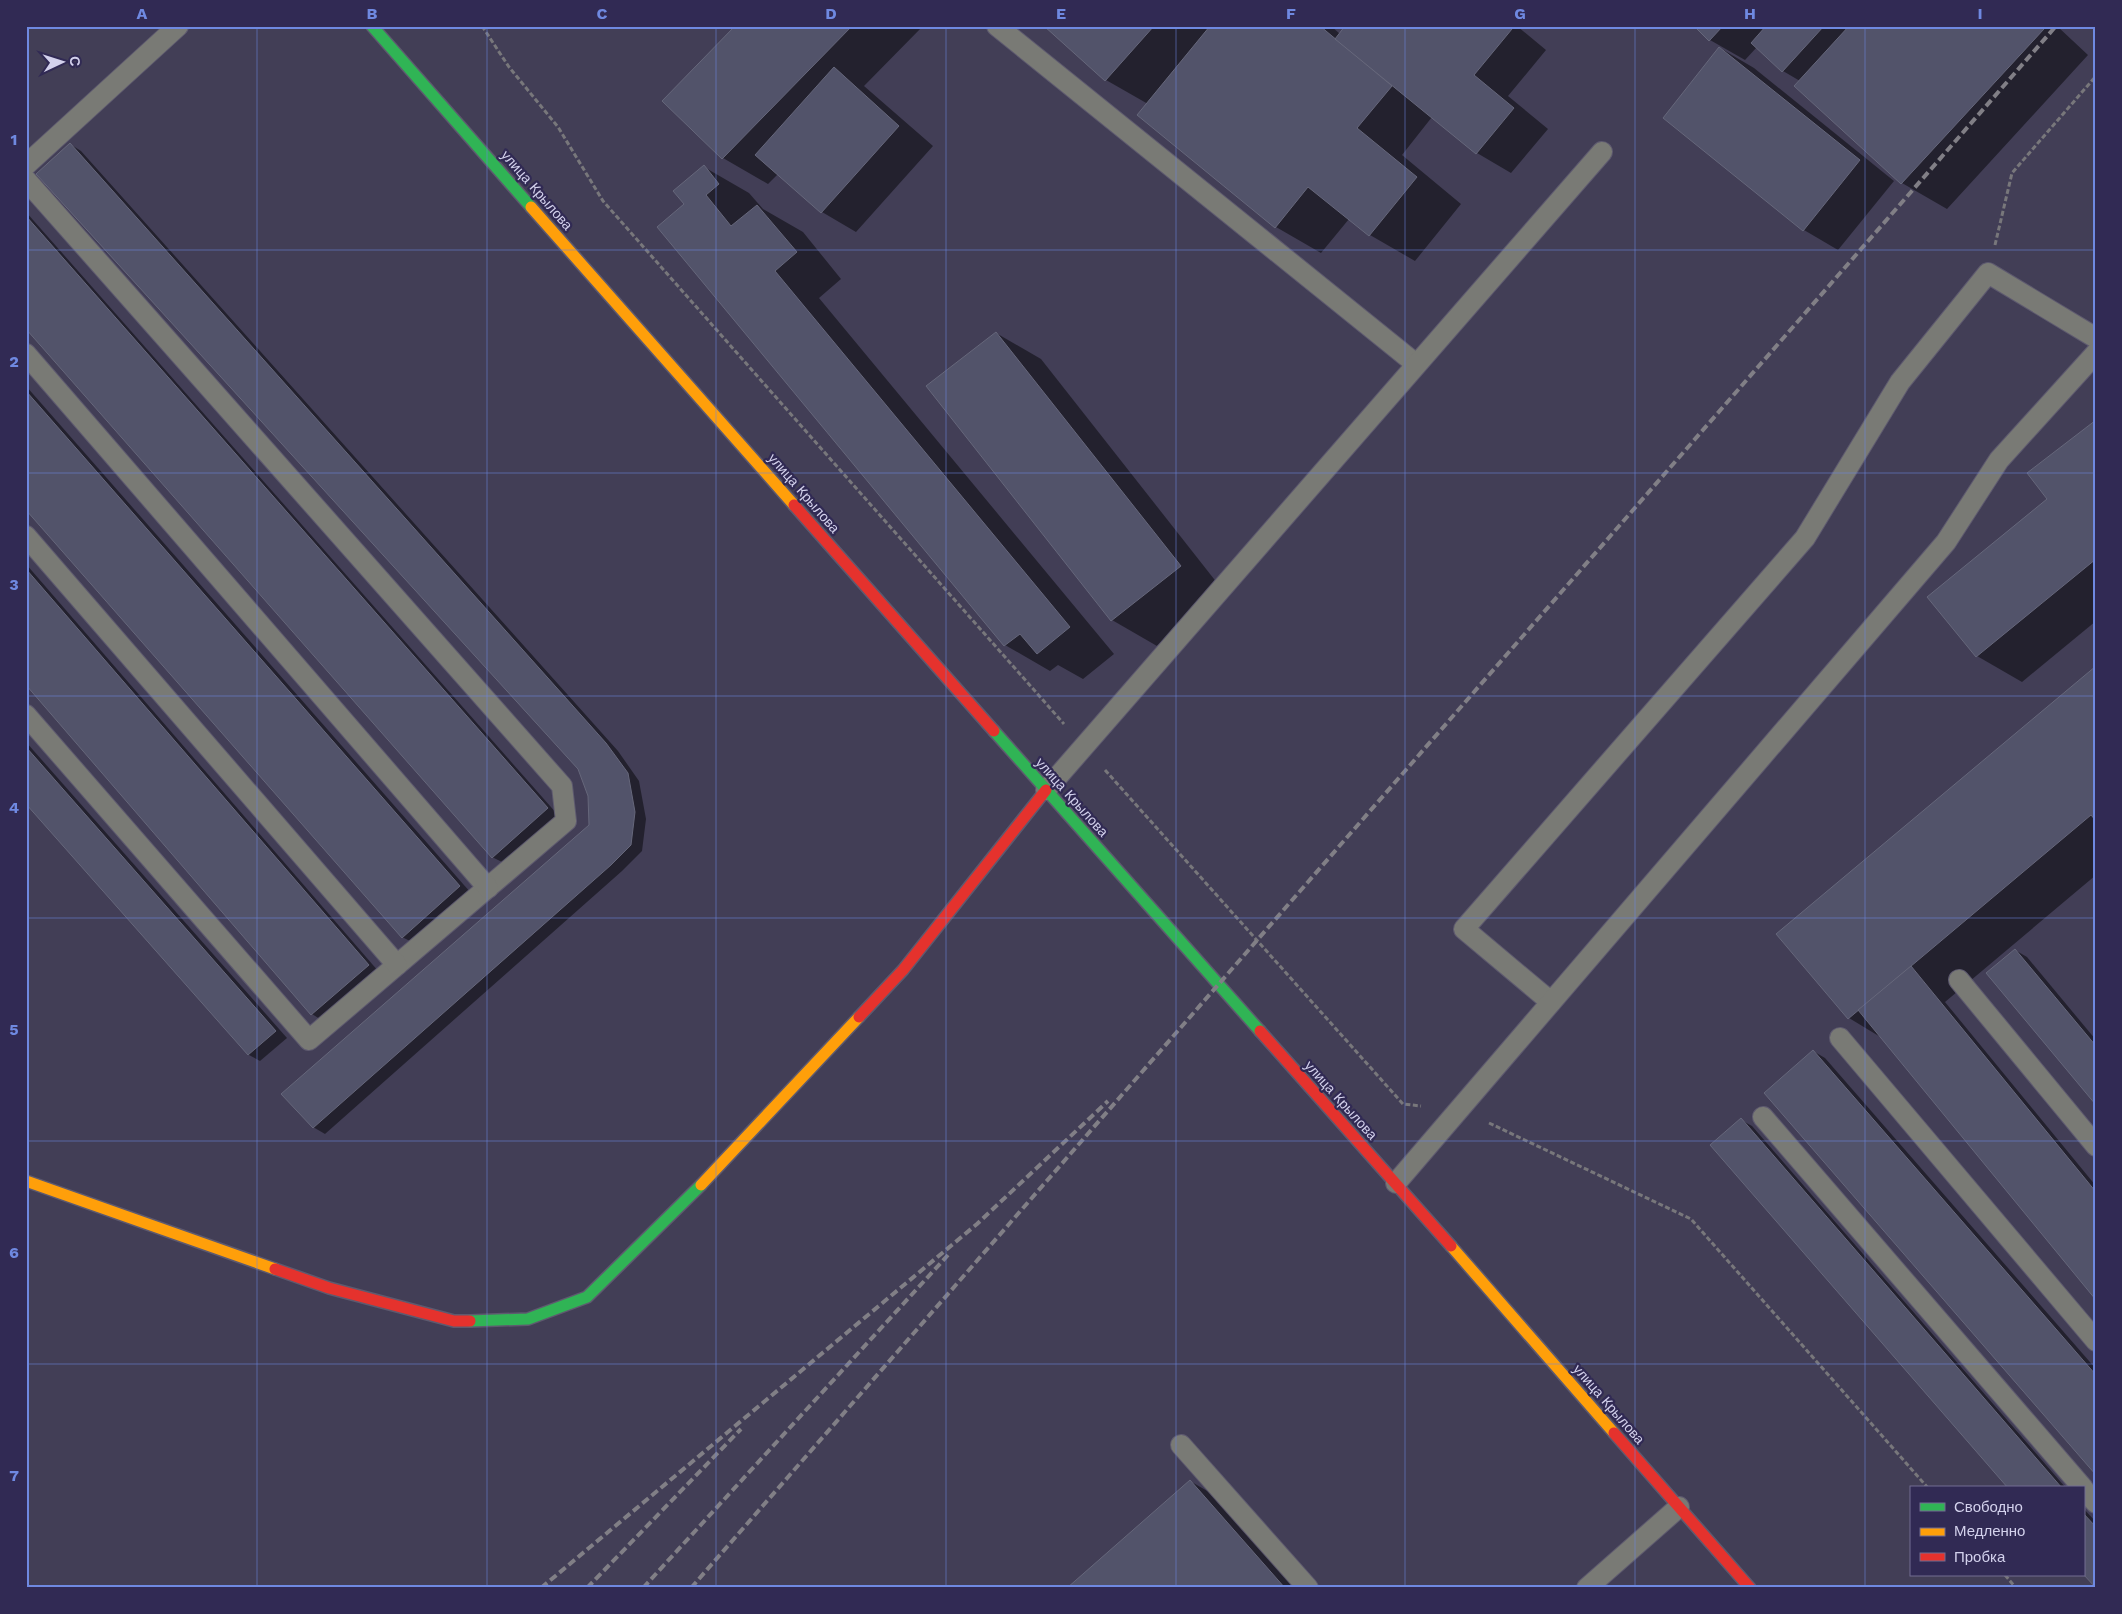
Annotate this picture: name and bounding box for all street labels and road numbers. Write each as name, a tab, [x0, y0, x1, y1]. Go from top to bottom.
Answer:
street label: улица Крылова	[498, 147, 576, 233]
street label: улица Крылова	[765, 450, 843, 536]
street label: улица Крылова	[1032, 754, 1112, 840]
street label: улица Крылова	[1301, 1057, 1381, 1143]
street label: улица Крылова	[1570, 1361, 1648, 1447]

